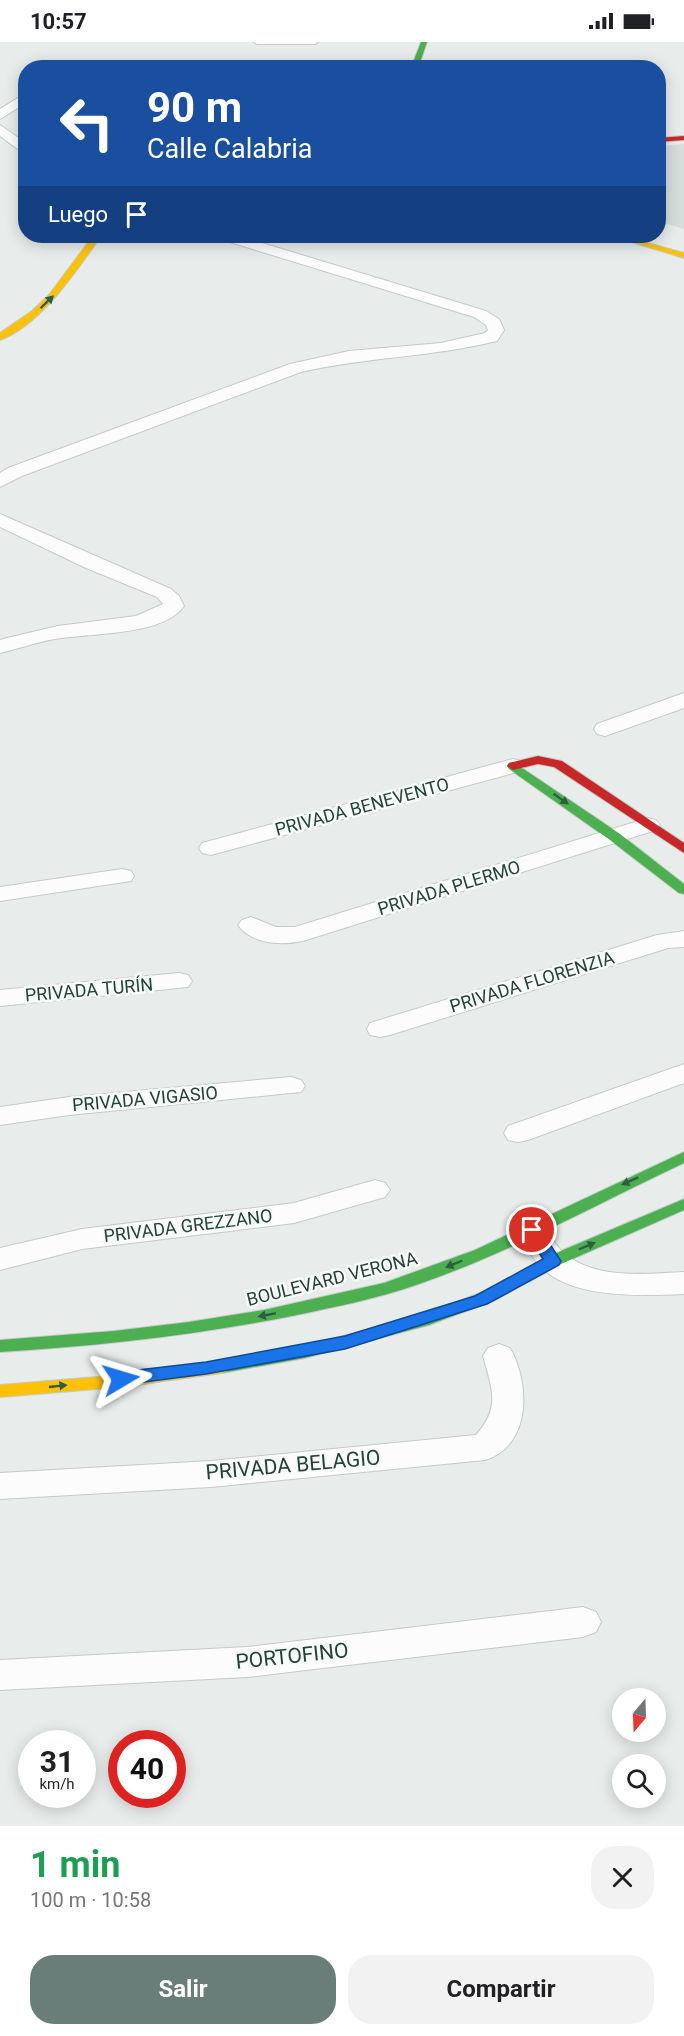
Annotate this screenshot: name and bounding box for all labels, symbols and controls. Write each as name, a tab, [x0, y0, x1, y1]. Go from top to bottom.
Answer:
text: 10:57	[30, 9, 87, 34]
text: 90 m	[147, 83, 242, 132]
icon: left	[48, 84, 126, 162]
text: Calle Calabria	[147, 133, 312, 165]
icon: arrive	[120, 198, 153, 231]
text: Luego	[48, 202, 108, 227]
one-way arrow	[39, 295, 53, 309]
street label: PRIVADA BENEVENTO	[273, 773, 451, 840]
one-way arrow	[553, 793, 569, 804]
street label: PRIVADA PLERMO	[375, 856, 523, 919]
street label: PRIVADA FLORENZIA	[447, 946, 617, 1017]
street label: PRIVADA TURÍN	[24, 973, 154, 1006]
street label: PRIVADA VIGASIO	[71, 1082, 219, 1115]
one-way arrow	[621, 1176, 639, 1186]
pin	[506, 1204, 557, 1255]
street label: PRIVADA GREZZANO	[102, 1205, 274, 1246]
icon: arrive	[515, 1213, 548, 1246]
one-way arrow	[579, 1241, 597, 1251]
street label: BOULEVARD VERONA	[244, 1247, 420, 1310]
one-way arrow	[445, 1259, 463, 1269]
one-way arrow	[257, 1311, 276, 1320]
position arrow	[89, 1347, 153, 1411]
one-way arrow	[49, 1381, 68, 1391]
street label: PRIVADA BELAGIO	[205, 1445, 381, 1485]
street label: PORTOFINO	[234, 1638, 350, 1674]
north arrow	[612, 1688, 666, 1742]
map controls	[612, 1688, 666, 1808]
speed limit sign: 40	[108, 1730, 186, 1808]
text: 31	[40, 1744, 74, 1779]
button: search	[612, 1754, 666, 1808]
text: km/h	[39, 1775, 75, 1793]
text: 1 min	[30, 1844, 121, 1886]
button: close	[591, 1846, 654, 1909]
text: 100 m · 10:58	[30, 1888, 151, 1912]
button: Salir	[30, 1955, 336, 2024]
button: Compartir	[348, 1955, 654, 2024]

